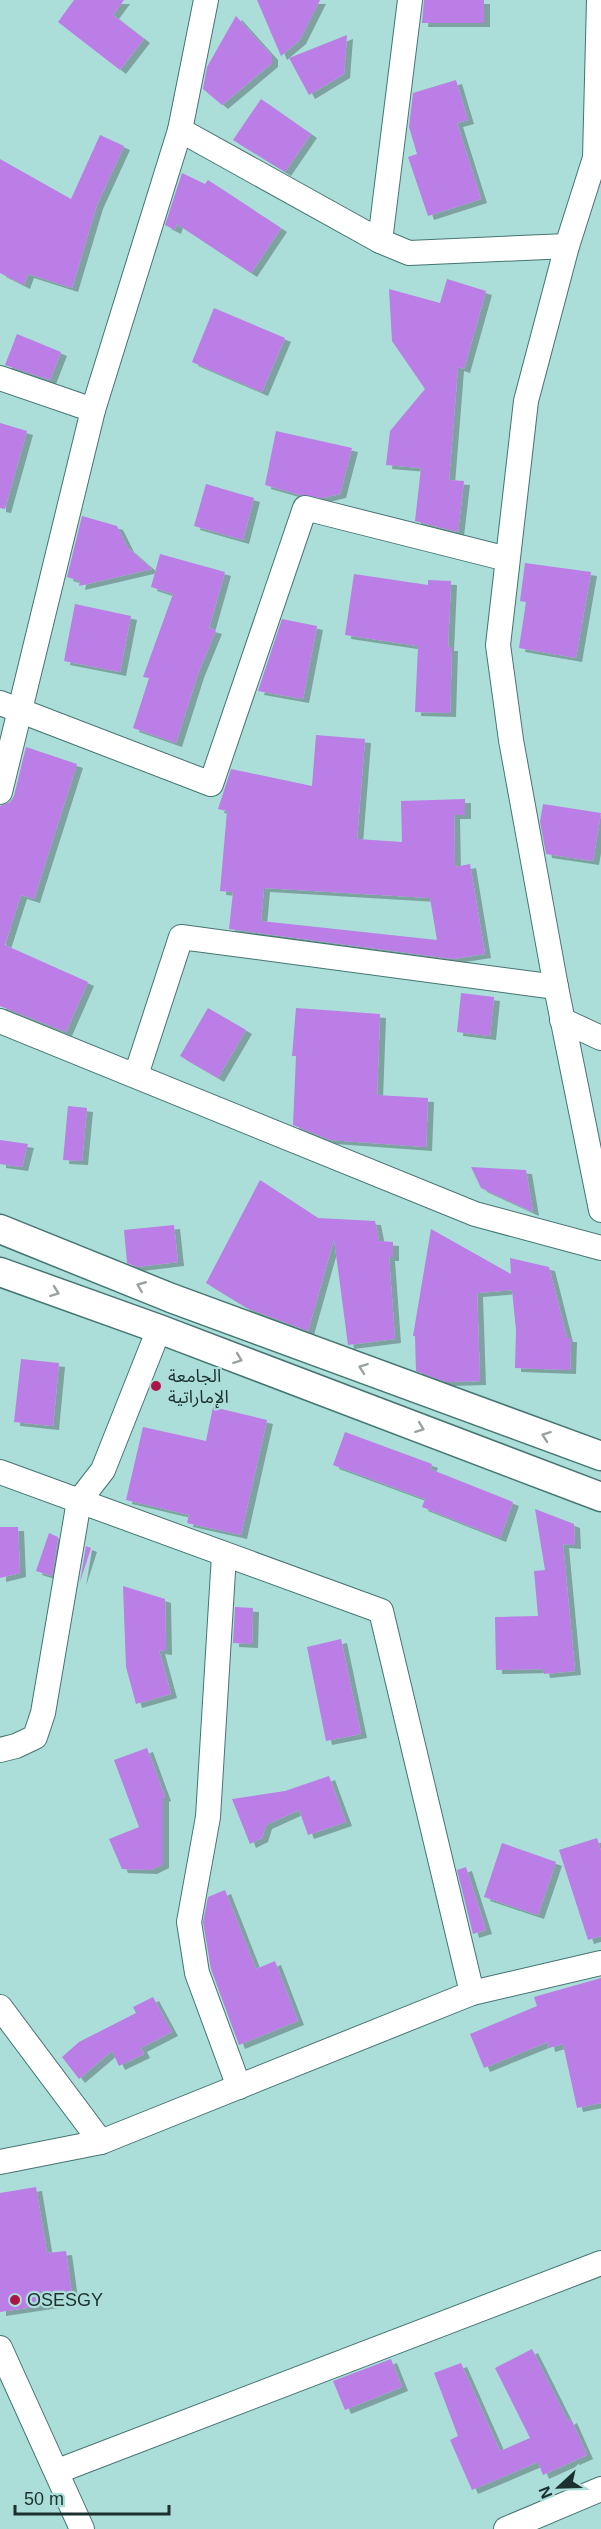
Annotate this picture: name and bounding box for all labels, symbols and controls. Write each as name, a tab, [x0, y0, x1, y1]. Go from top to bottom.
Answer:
one-way arrow	[136, 1281, 147, 1293]
one-way arrow	[49, 1284, 60, 1297]
one-way arrow	[232, 1352, 243, 1364]
one-way arrow	[358, 1363, 369, 1376]
place label: الجامعة الإماراتية	[168, 1366, 229, 1409]
marker: الجامعة الإماراتية	[149, 1379, 163, 1393]
one-way arrow	[415, 1421, 425, 1434]
one-way arrow	[541, 1430, 552, 1443]
place label: OSESGY	[27, 2290, 103, 2310]
marker: OSESGY	[8, 2293, 22, 2307]
north arrow	[529, 2457, 589, 2517]
scale bar	[15, 2478, 170, 2516]
text: N	[536, 2484, 556, 2501]
text: 50 m	[24, 2489, 64, 2509]

